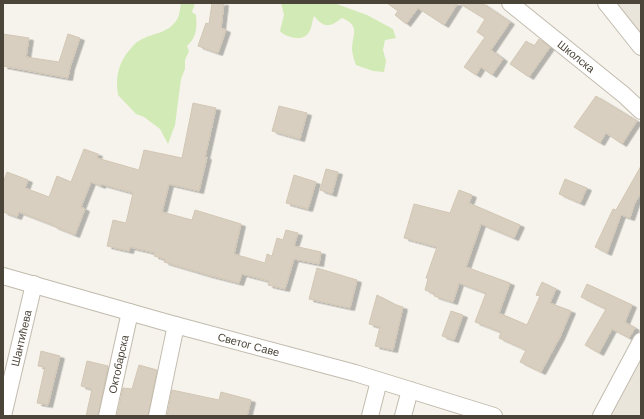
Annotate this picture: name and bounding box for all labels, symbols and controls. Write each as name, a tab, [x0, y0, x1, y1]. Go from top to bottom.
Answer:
street label: Школска	[555, 37, 598, 76]
street label: Шантићева	[8, 308, 35, 368]
street label: Светог Саве	[216, 330, 281, 360]
street label: Октобарска	[105, 333, 132, 395]

